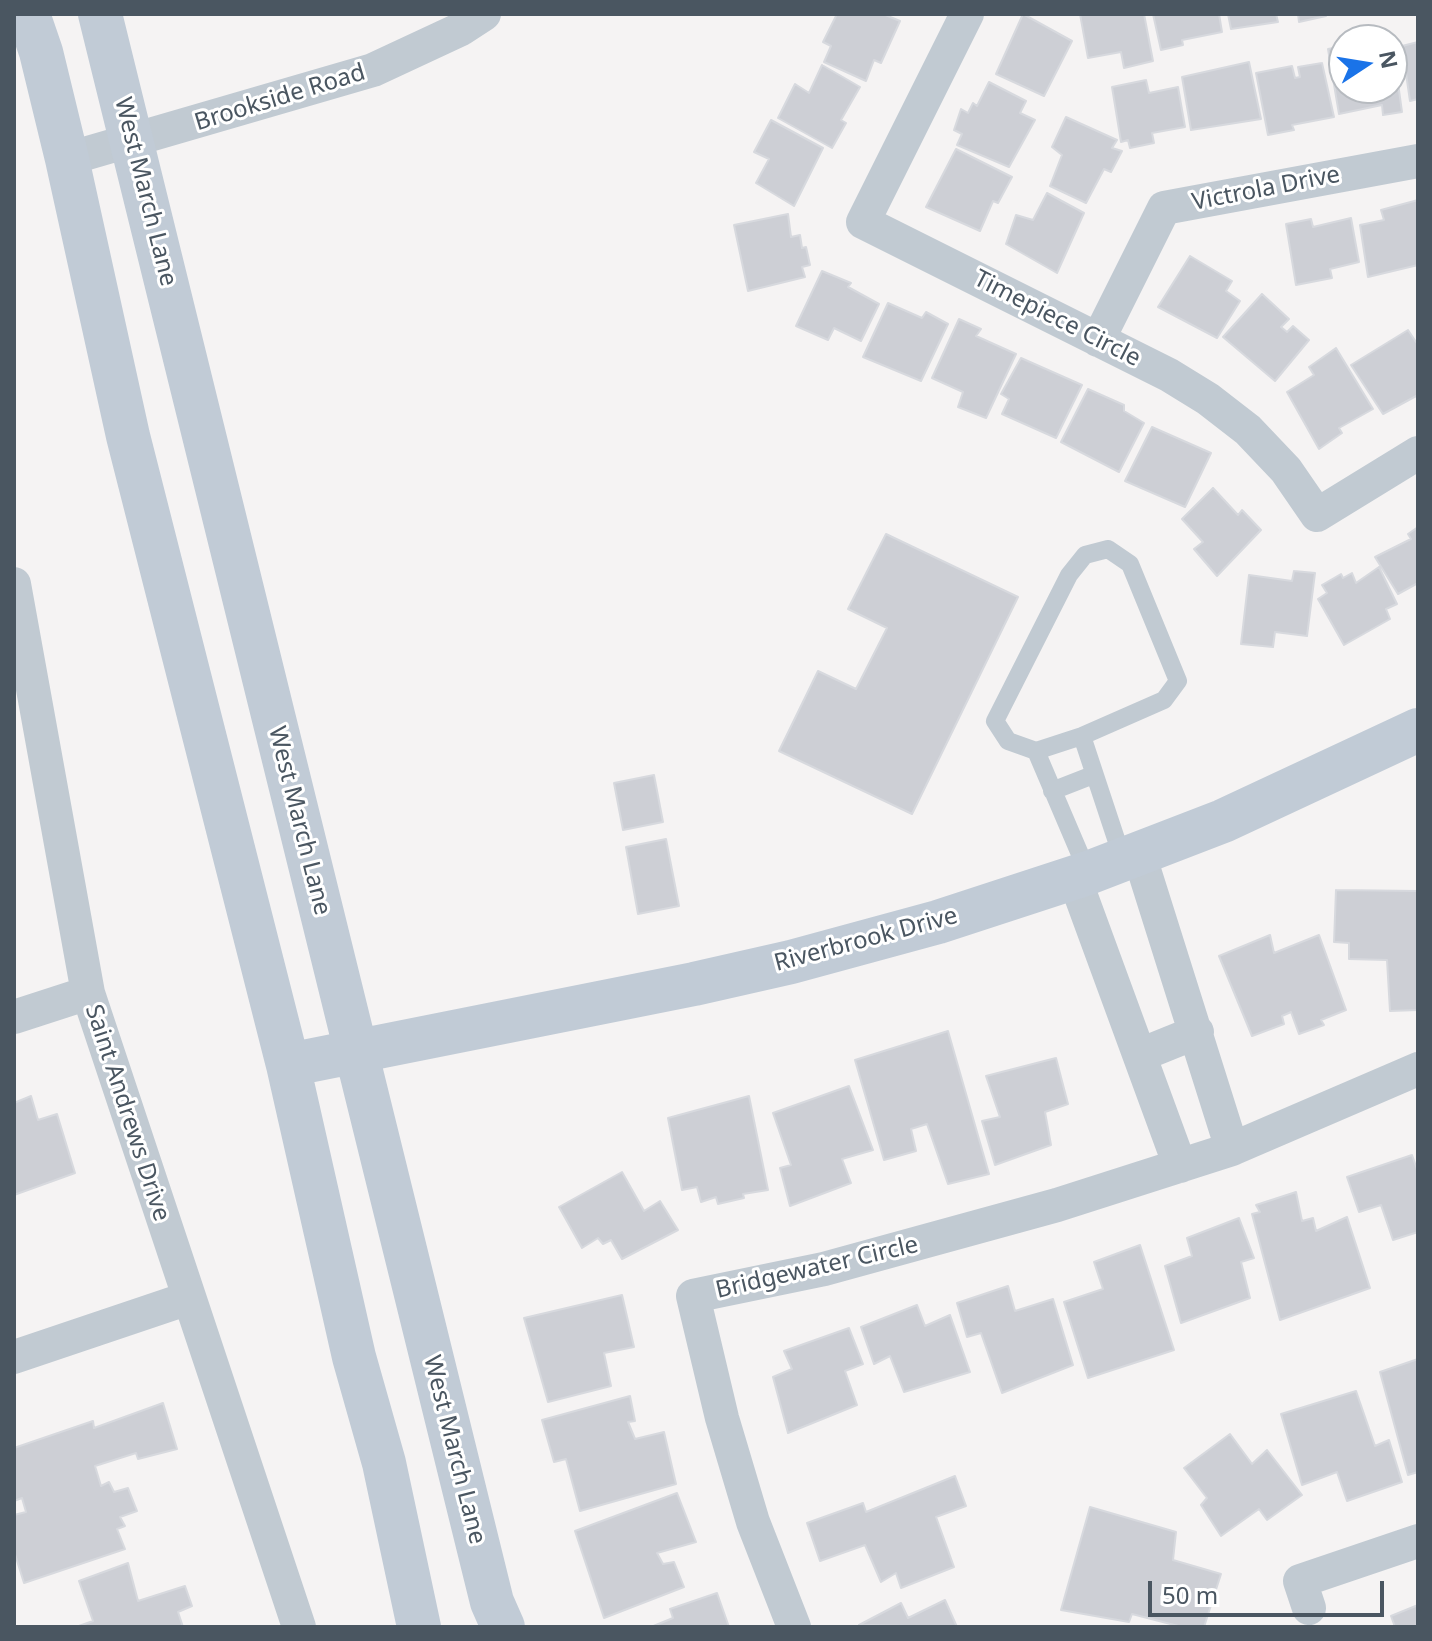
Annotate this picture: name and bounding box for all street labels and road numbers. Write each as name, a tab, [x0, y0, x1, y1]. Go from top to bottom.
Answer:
street label: Brookside Road	[191, 58, 369, 138]
street label: West March Lane	[108, 95, 182, 289]
street label: Victrola Drive	[1190, 161, 1342, 217]
street label: Timepiece Circle	[969, 265, 1145, 373]
street label: West March Lane	[262, 724, 336, 918]
street label: Riverbrook Drive	[771, 902, 961, 978]
street label: Saint Andrews Drive	[78, 1001, 176, 1225]
street label: Bridgewater Circle	[713, 1231, 921, 1305]
street label: West March Lane	[417, 1353, 491, 1547]

